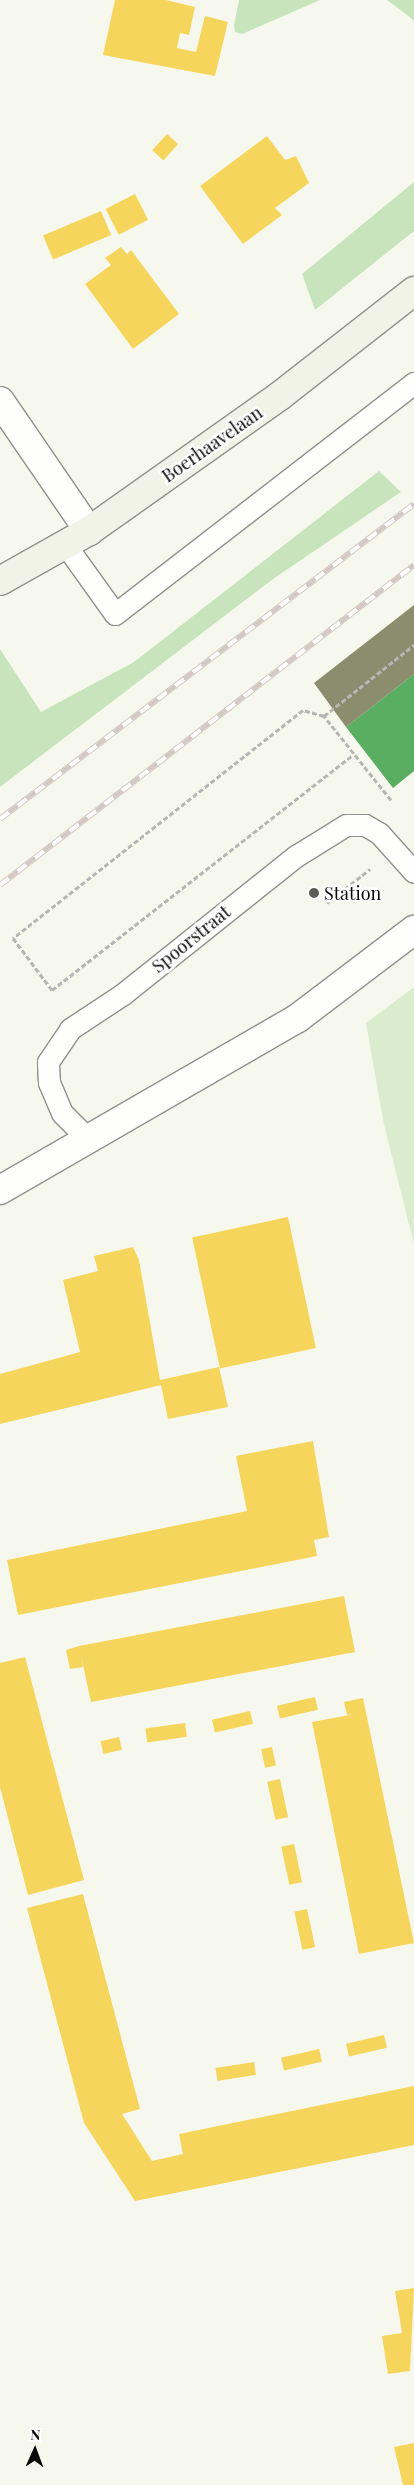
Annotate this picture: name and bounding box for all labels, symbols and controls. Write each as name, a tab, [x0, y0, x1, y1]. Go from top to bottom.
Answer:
street label: Boerhaavelaan	[158, 401, 266, 487]
place label: Station	[324, 882, 381, 904]
marker: Station	[308, 887, 320, 899]
street label: Spoorstraat	[147, 901, 235, 977]
north arrow	[10, 2425, 60, 2475]
text: N	[30, 2425, 41, 2444]

